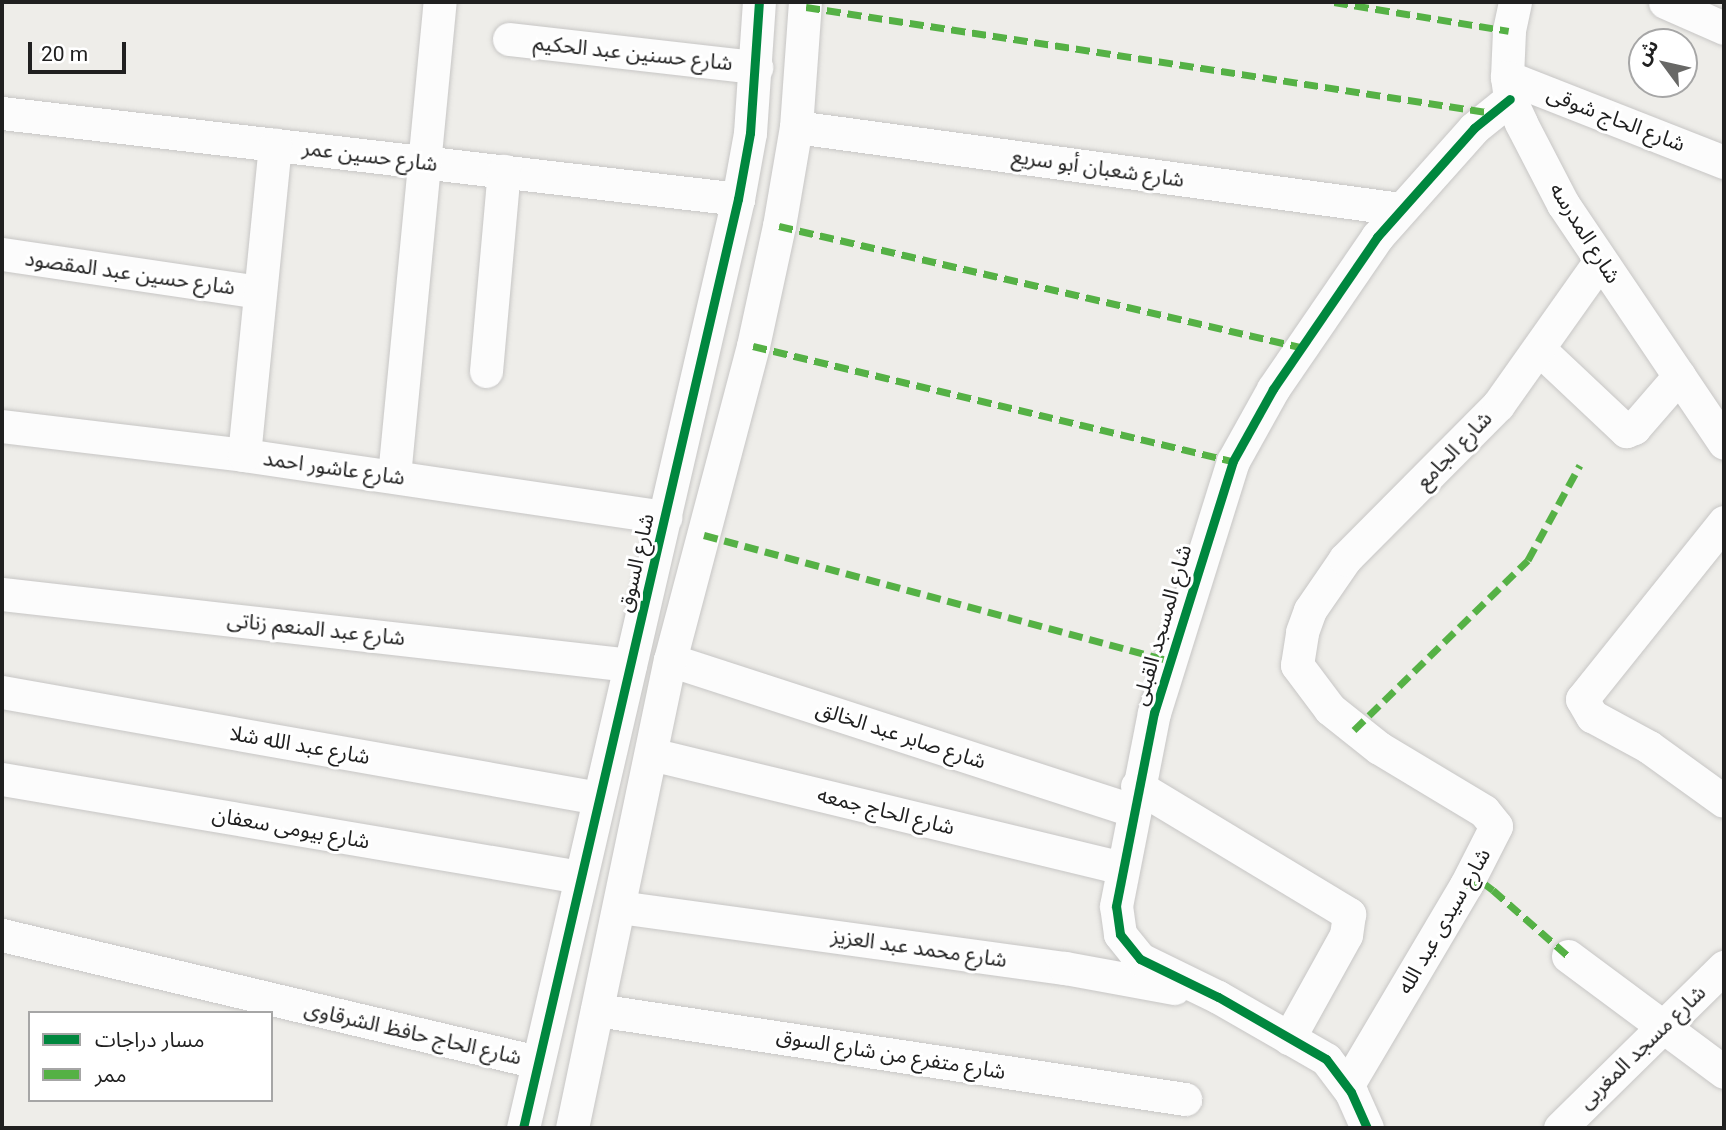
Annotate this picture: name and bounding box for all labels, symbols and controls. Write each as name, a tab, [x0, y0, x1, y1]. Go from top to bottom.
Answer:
scale bar	[32, 28, 130, 72]
north arrow	[1628, 28, 1698, 98]
street label: شارع حسنين عبد الحكيم	[532, 30, 734, 76]
text: ش	[1630, 35, 1663, 70]
text: 20 m	[41, 42, 88, 66]
street label: شارع الحاج شوقى	[1543, 81, 1689, 157]
street label: شارع حسين عمر	[301, 135, 439, 177]
street label: شارع شعبان أبو سريع	[1010, 143, 1186, 193]
street label: شارع المدرسه	[1544, 178, 1626, 288]
street label: شارع حسين عبد المقصود	[23, 246, 237, 300]
street label: شارع الجامع	[1411, 406, 1497, 494]
street label: شارع عاشور احمد	[262, 446, 406, 490]
street label: شارع السوق	[612, 511, 660, 615]
street label: شارع المسجد القبلى	[1127, 542, 1197, 708]
street label: شارع عبد المنعم زناتى	[226, 607, 406, 651]
street label: شارع صابر عبد الخالق	[813, 696, 989, 774]
street label: شارع عبد الله شلا	[228, 720, 372, 770]
street label: شارع الحاج جمعه	[815, 782, 957, 840]
street label: شارع بيومى سعفان	[210, 802, 372, 854]
street label: شارع سيدى عبد الله	[1392, 844, 1496, 998]
street label: شارع محمد عبد العزيز	[830, 923, 1008, 973]
street label: شارع مسجد المغربى	[1573, 980, 1711, 1114]
street label: شارع الحاج حافظ الشرقاوى	[302, 996, 524, 1070]
legend	[28, 1011, 273, 1102]
street label: شارع متفرع من شارع السوق	[775, 1023, 1007, 1085]
text: مسار دراجات	[95, 1028, 204, 1052]
text: ممر	[95, 1063, 126, 1087]

